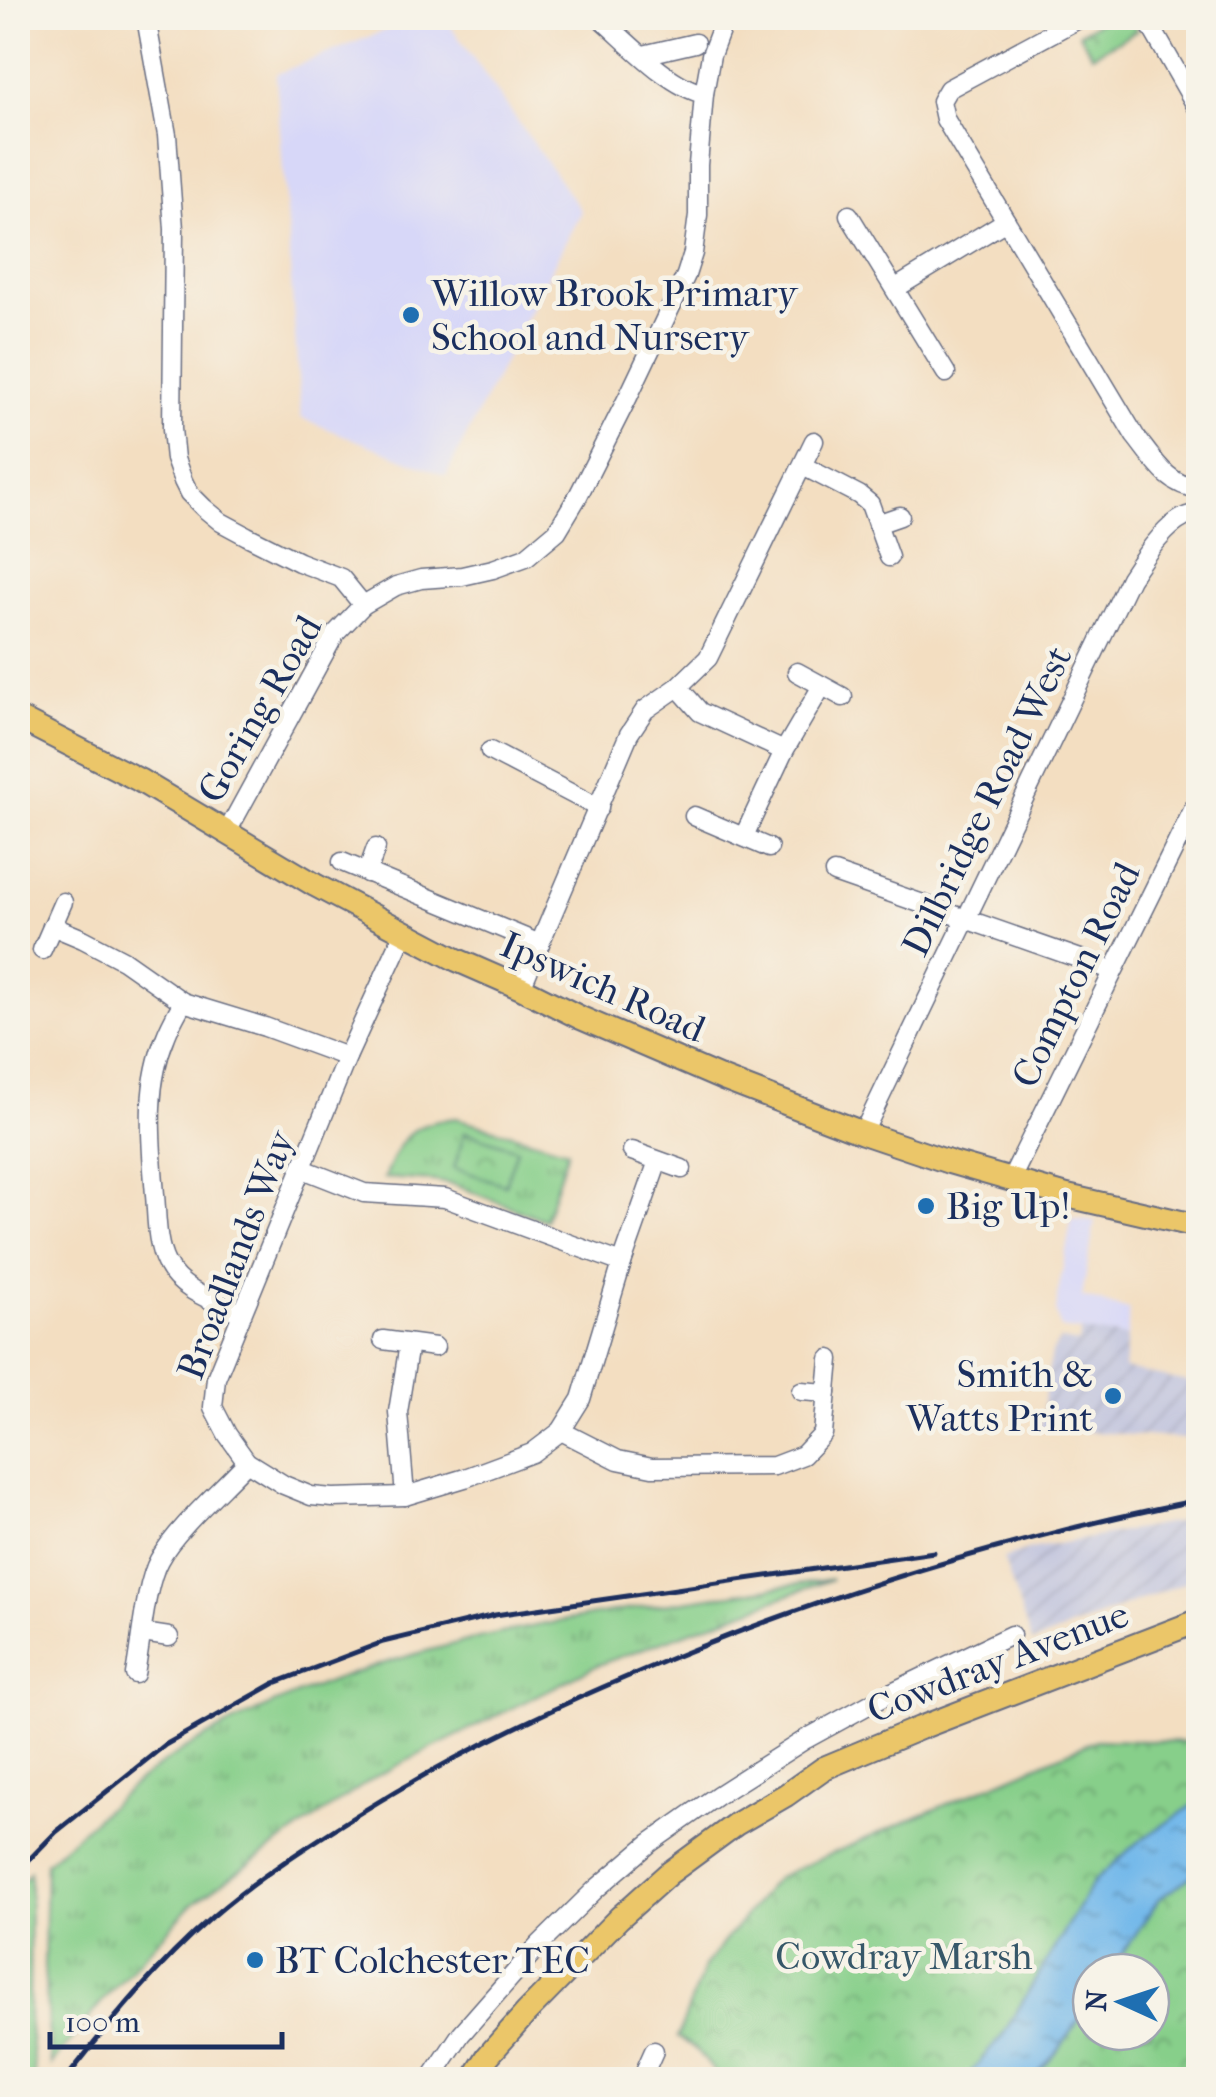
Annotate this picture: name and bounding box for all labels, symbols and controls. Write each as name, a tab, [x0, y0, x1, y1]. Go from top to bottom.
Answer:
place label: Willow Brook Primary School and Nursery	[430, 271, 799, 360]
marker: Willow Brook Primary School and Nursery	[400, 304, 422, 326]
street label: Goring Road	[188, 607, 332, 810]
street label: Dilbridge Road West	[892, 638, 1082, 963]
street label: Compton Road	[1002, 855, 1150, 1095]
street label: Ipswich Road	[494, 922, 713, 1052]
street label: Broadlands Way	[168, 1123, 305, 1386]
place label: Big Up!	[946, 1184, 1071, 1229]
marker: Big Up!	[915, 1195, 937, 1217]
place label: Smith & Watts Print	[905, 1352, 1093, 1441]
marker: Smith & Watts Print	[1102, 1385, 1124, 1407]
street label: Cowdray Avenue	[861, 1592, 1135, 1732]
park label: Cowdray Marsh	[775, 1934, 1033, 1979]
place label: BT Colchester TEC	[275, 1938, 590, 1983]
marker: BT Colchester TEC	[244, 1949, 266, 1971]
north arrow	[1071, 1952, 1171, 2052]
scale bar	[50, 1987, 282, 2049]
text: N	[1080, 1988, 1114, 2012]
text: 100 m	[65, 2005, 140, 2040]

